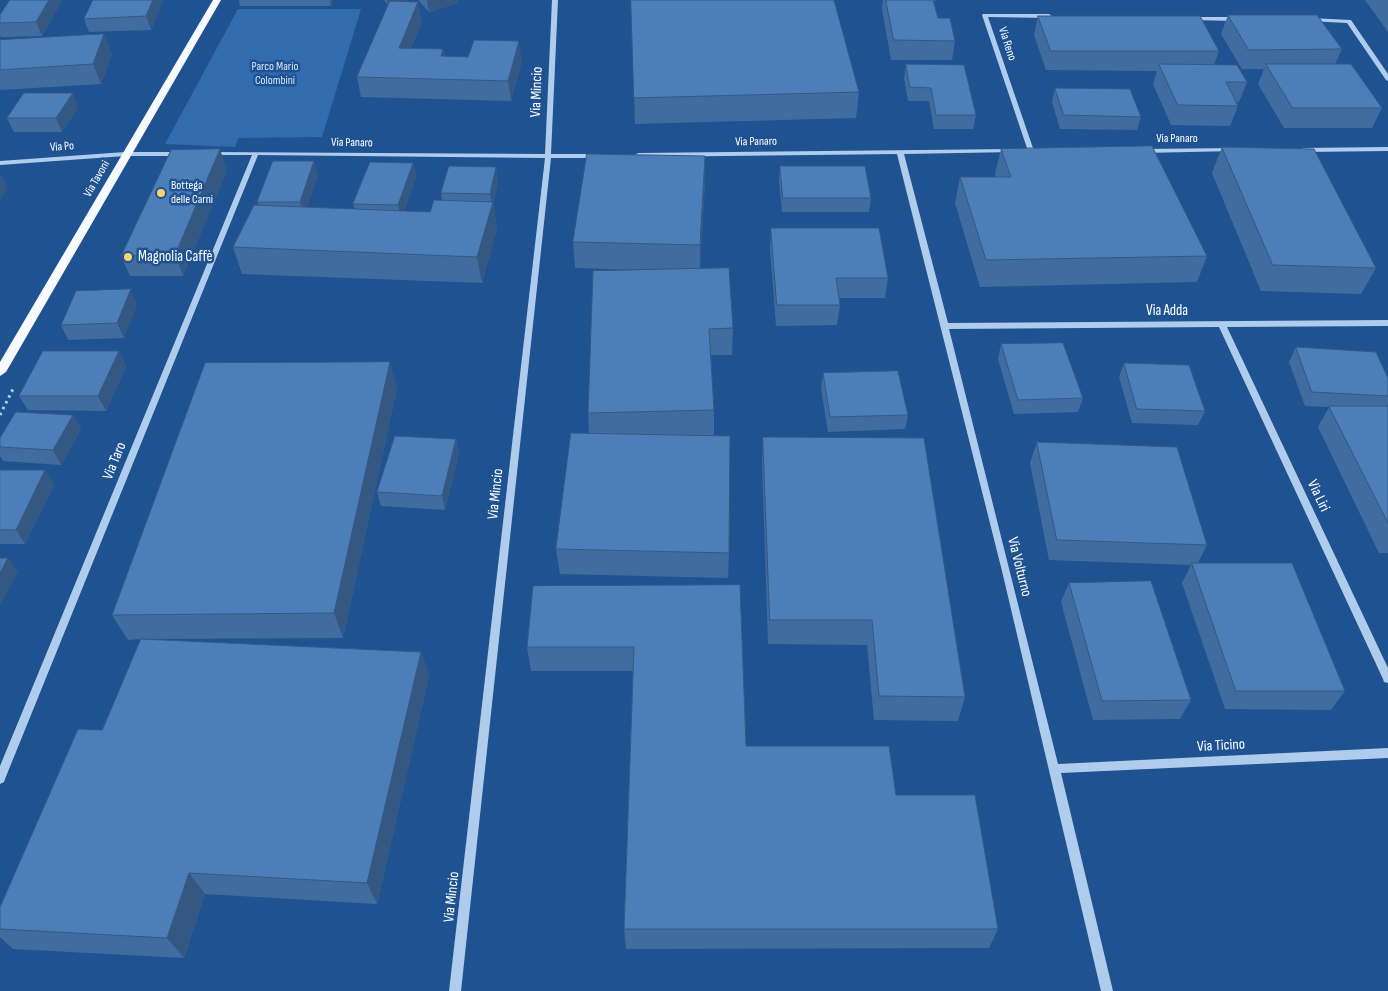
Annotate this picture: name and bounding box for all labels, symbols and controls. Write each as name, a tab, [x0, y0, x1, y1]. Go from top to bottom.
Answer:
street label: Via Reno	[995, 25, 1019, 63]
park label: Parco Mario Colombini	[252, 60, 298, 88]
street label: Via Mincio	[527, 66, 547, 118]
street label: Via Panaro	[1156, 132, 1198, 146]
street label: Via Panaro	[735, 134, 777, 150]
street label: Via Panaro	[331, 135, 373, 151]
street label: Via Po	[49, 139, 75, 155]
street label: Via Tavoni	[81, 158, 113, 200]
place label: Bottega delle Carni	[171, 179, 213, 207]
marker: Bottega delle Carni	[155, 187, 167, 199]
place label: Magnolia Caffè	[138, 248, 212, 266]
marker: Magnolia Caffè	[122, 251, 134, 263]
street label: Via Adda	[1146, 302, 1188, 320]
street label: Via Taro	[99, 440, 131, 482]
street label: Via Mincio	[484, 468, 508, 520]
street label: Via Liri	[1303, 477, 1333, 515]
street label: Via Volturno	[1003, 535, 1035, 599]
street label: Via Ticino	[1197, 736, 1245, 756]
street label: Via Mincio	[440, 871, 464, 923]

